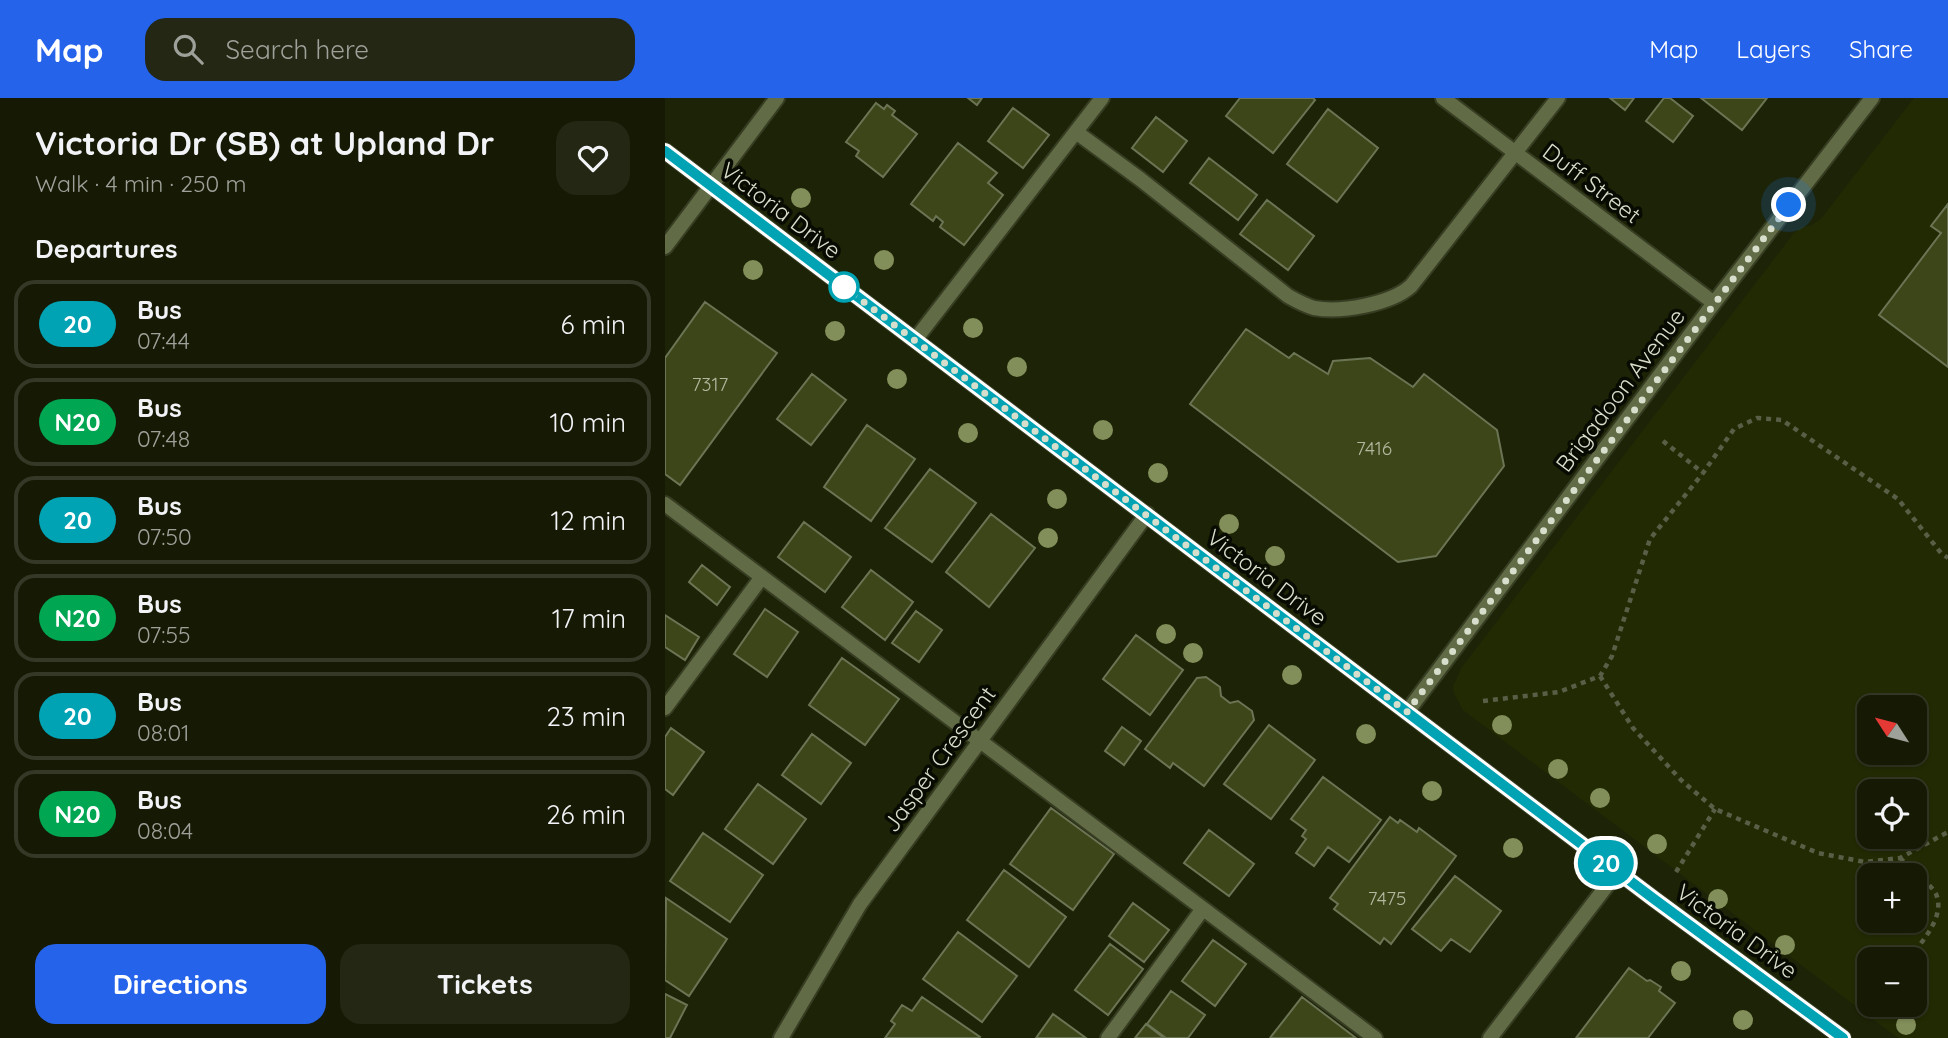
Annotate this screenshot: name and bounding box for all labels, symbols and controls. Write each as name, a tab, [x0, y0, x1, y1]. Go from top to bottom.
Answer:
search box	[145, 18, 635, 81]
text: Map	[35, 29, 103, 70]
icon: search	[169, 30, 207, 68]
text: Search here	[225, 33, 369, 66]
text: Map	[1649, 34, 1698, 64]
text: Layers	[1736, 34, 1811, 64]
text: Share	[1849, 34, 1913, 64]
button: heart	[556, 121, 630, 195]
text: Victoria Dr (SB) at Upland Dr	[35, 122, 494, 163]
street label: Duff Street	[1537, 137, 1647, 229]
street label: Victoria Drive	[715, 155, 847, 265]
text: Walk · 4 min · 250 m	[35, 169, 246, 198]
your location	[1771, 187, 1806, 222]
text: Departures	[35, 232, 178, 265]
unlabelled marker	[829, 272, 859, 302]
text: Bus	[137, 293, 182, 326]
street label: Brigadoon Avenue	[1549, 303, 1691, 477]
text: 6 min	[561, 308, 626, 341]
text: 20	[63, 309, 92, 339]
text: 07:44	[137, 326, 190, 355]
house number: 7317	[692, 372, 728, 396]
text: Bus	[137, 391, 182, 424]
text: 10 min	[550, 406, 626, 439]
text: N20	[54, 407, 101, 437]
text: 07:48	[137, 424, 190, 453]
house number: 7416	[1356, 436, 1392, 460]
text: Bus	[137, 489, 182, 522]
text: 12 min	[551, 504, 626, 537]
text: 20	[63, 505, 92, 535]
text: 07:50	[137, 522, 192, 551]
street label: Victoria Drive	[1201, 522, 1333, 632]
text: Bus	[137, 587, 182, 620]
text: 17 min	[552, 602, 626, 635]
text: N20	[54, 603, 101, 633]
text: 07:55	[137, 620, 191, 649]
street label: Jasper Crescent	[876, 680, 1002, 838]
text: Bus	[137, 685, 182, 718]
north arrow	[1857, 695, 1927, 765]
map controls	[1857, 695, 1927, 1017]
text: 23 min	[547, 700, 626, 733]
text: 20	[63, 701, 92, 731]
text: 08:01	[137, 718, 190, 747]
button: locate	[1857, 779, 1927, 849]
text: Bus	[137, 783, 182, 816]
text: 26 min	[546, 798, 626, 831]
text: N20	[54, 799, 101, 829]
text: 08:04	[137, 816, 193, 845]
line badge: 20	[1574, 840, 1637, 886]
text: 20	[1592, 848, 1620, 878]
button: +	[1857, 863, 1927, 933]
street label: Victoria Drive	[1671, 877, 1803, 985]
house number: 7475	[1368, 886, 1406, 910]
button: Directions	[35, 944, 326, 1024]
button: Tickets	[340, 944, 630, 1024]
button: −	[1857, 947, 1927, 1017]

